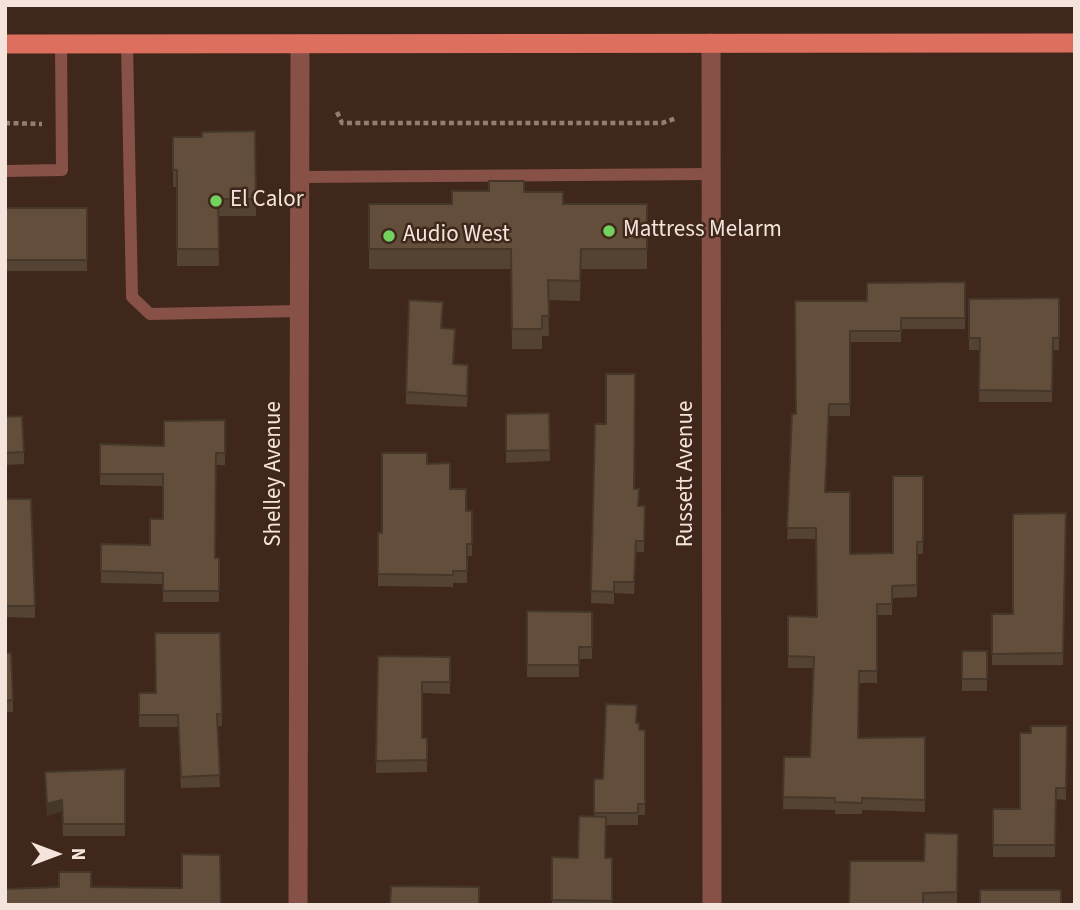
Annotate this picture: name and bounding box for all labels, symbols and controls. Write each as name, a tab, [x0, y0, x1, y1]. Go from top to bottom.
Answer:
place label: El Calor	[230, 187, 304, 215]
marker: El Calor	[208, 193, 224, 209]
place label: Mattress Melarm	[623, 217, 782, 245]
place label: Audio West	[403, 222, 510, 250]
marker: Mattress Melarm	[601, 223, 617, 239]
marker: Audio West	[381, 228, 397, 244]
street label: Shelley Avenue	[261, 401, 289, 547]
street label: Russett Avenue	[673, 401, 701, 547]
north arrow	[21, 819, 91, 889]
text: N	[64, 848, 91, 860]

